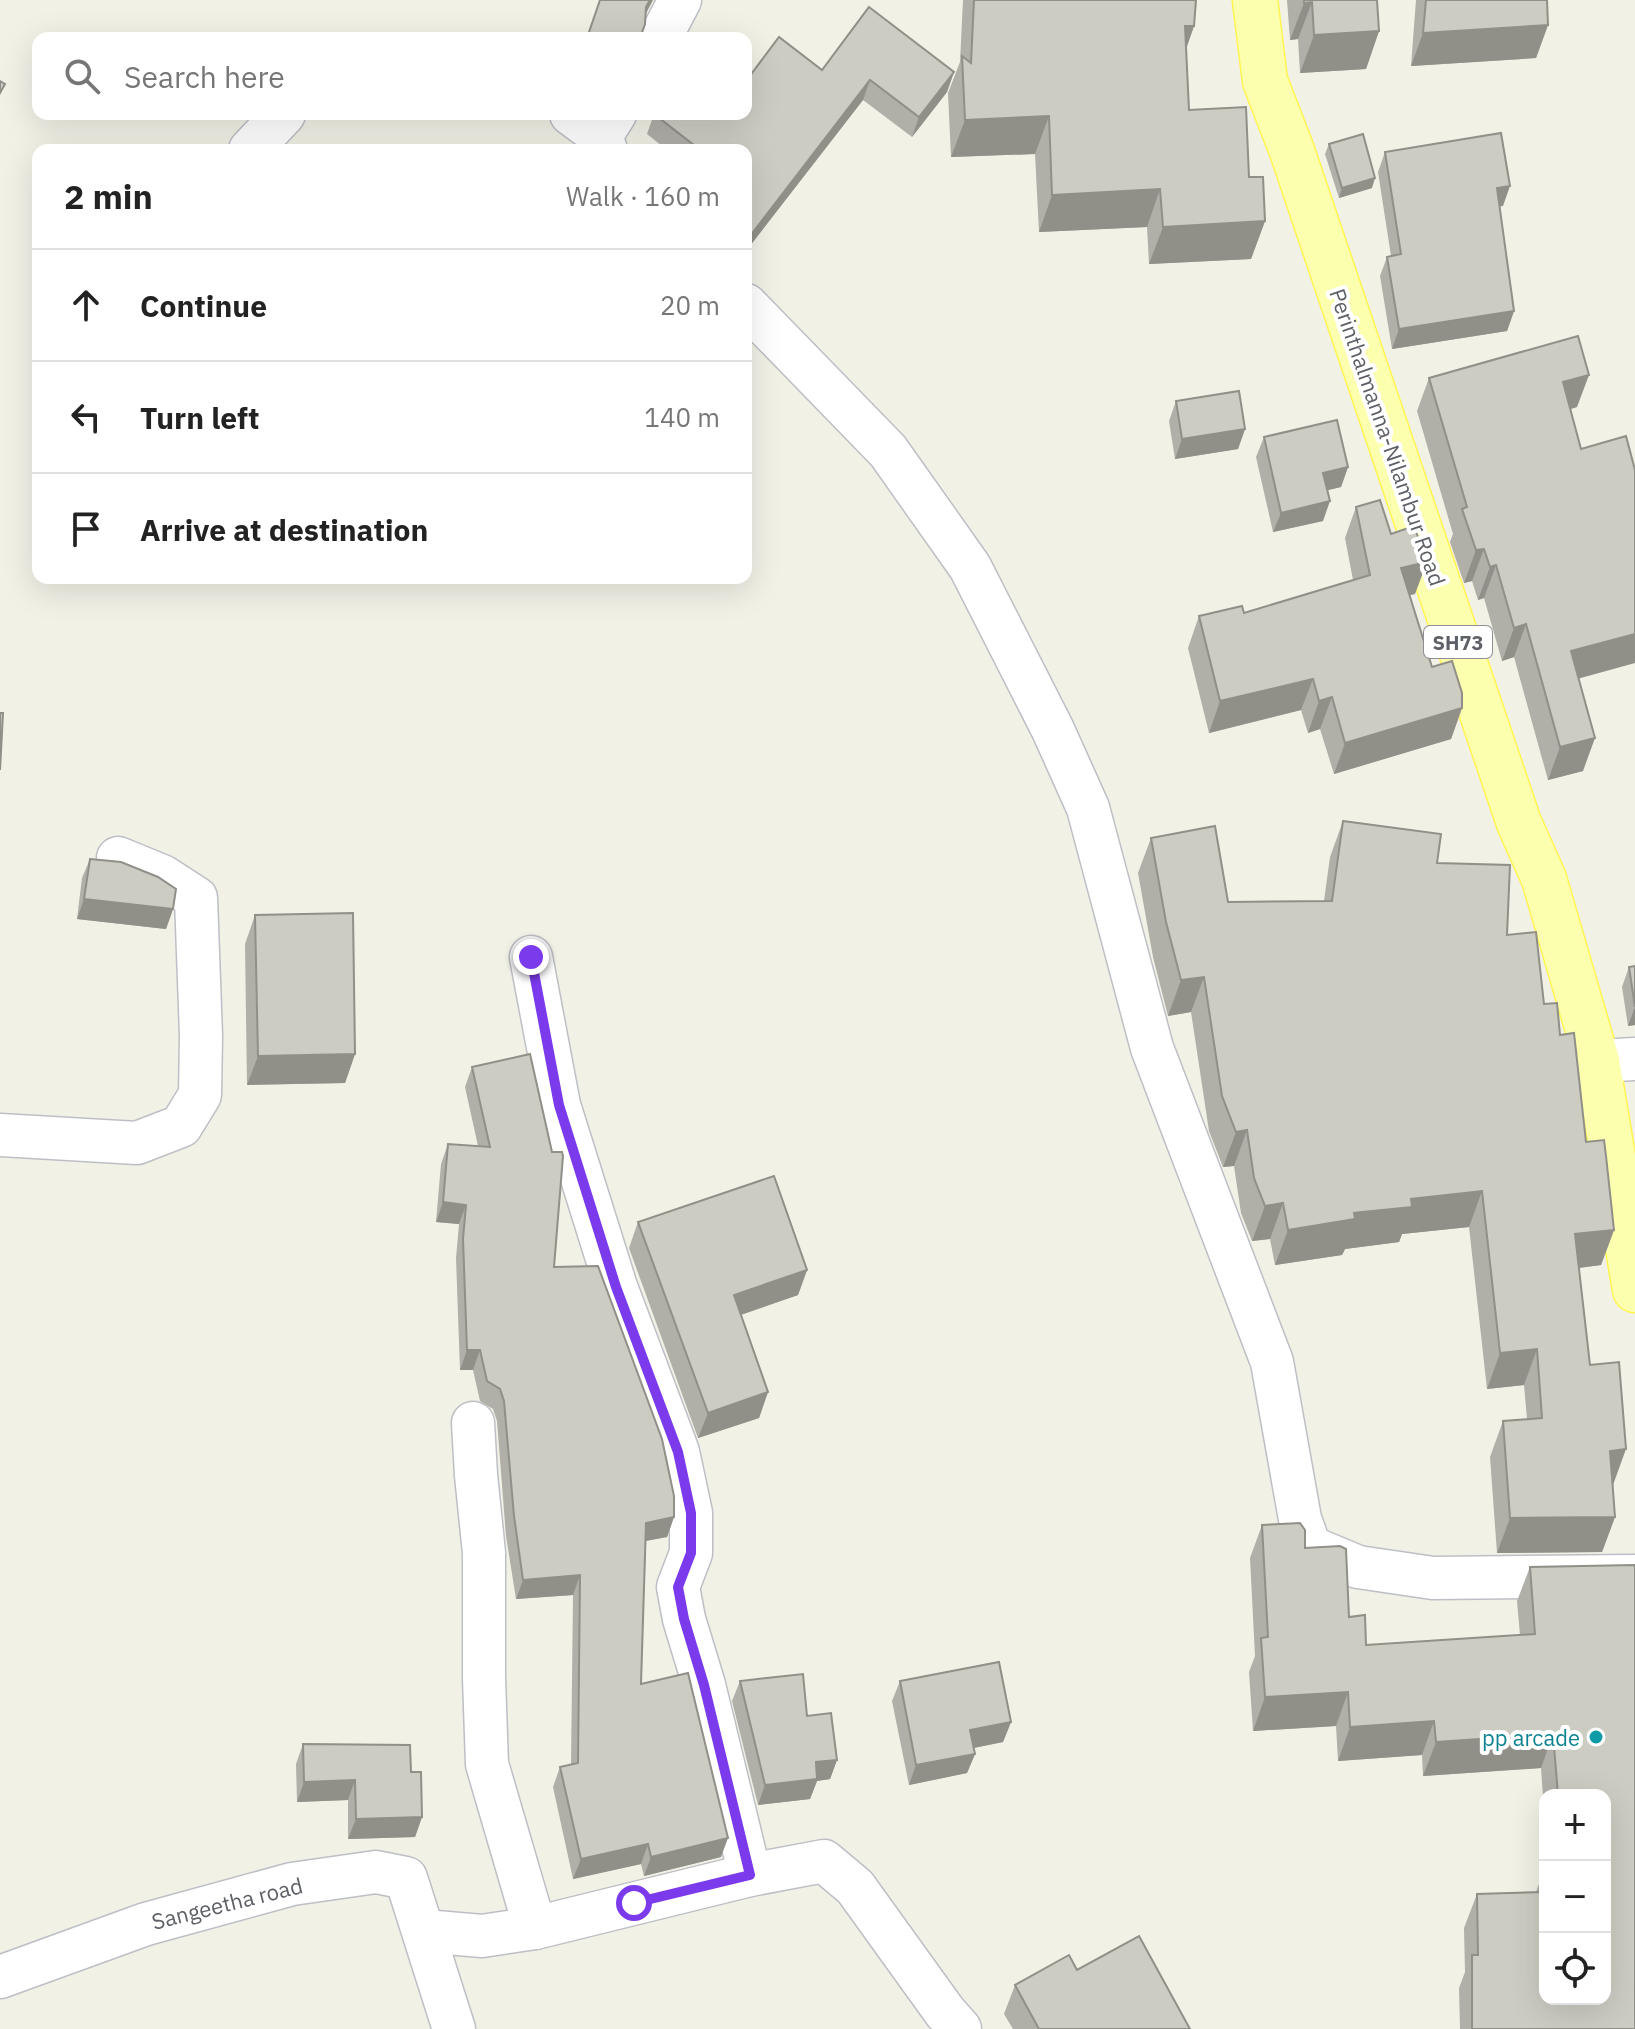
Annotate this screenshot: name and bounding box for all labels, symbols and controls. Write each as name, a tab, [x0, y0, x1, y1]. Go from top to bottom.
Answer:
search box	[32, 32, 752, 120]
icon: search	[60, 54, 104, 98]
text: Search here	[124, 57, 285, 96]
text: 2 min	[64, 174, 153, 218]
text: Walk · 160 m	[566, 179, 720, 213]
icon: ahead	[64, 283, 108, 327]
street label: Perinthalmanna-Nilambur Road	[1323, 285, 1453, 589]
text: Continue	[140, 286, 267, 325]
text: 20 m	[660, 288, 720, 322]
icon: left	[64, 395, 108, 439]
text: Turn left	[140, 398, 259, 437]
text: 140 m	[644, 400, 720, 434]
icon: arrive	[64, 507, 108, 551]
text: Arrive at destination	[140, 510, 428, 549]
road number: SH73	[1424, 626, 1492, 658]
route end	[513, 939, 549, 975]
place label: pp arcade	[1482, 1723, 1580, 1752]
marker: pp arcade	[1587, 1728, 1605, 1746]
map controls	[1539, 1789, 1611, 2005]
button: +	[1539, 1789, 1611, 1861]
button: −	[1539, 1861, 1611, 1933]
street label: Sangeetha road	[148, 1870, 306, 1936]
route start	[616, 1885, 652, 1921]
button: locate	[1539, 1933, 1611, 2005]

